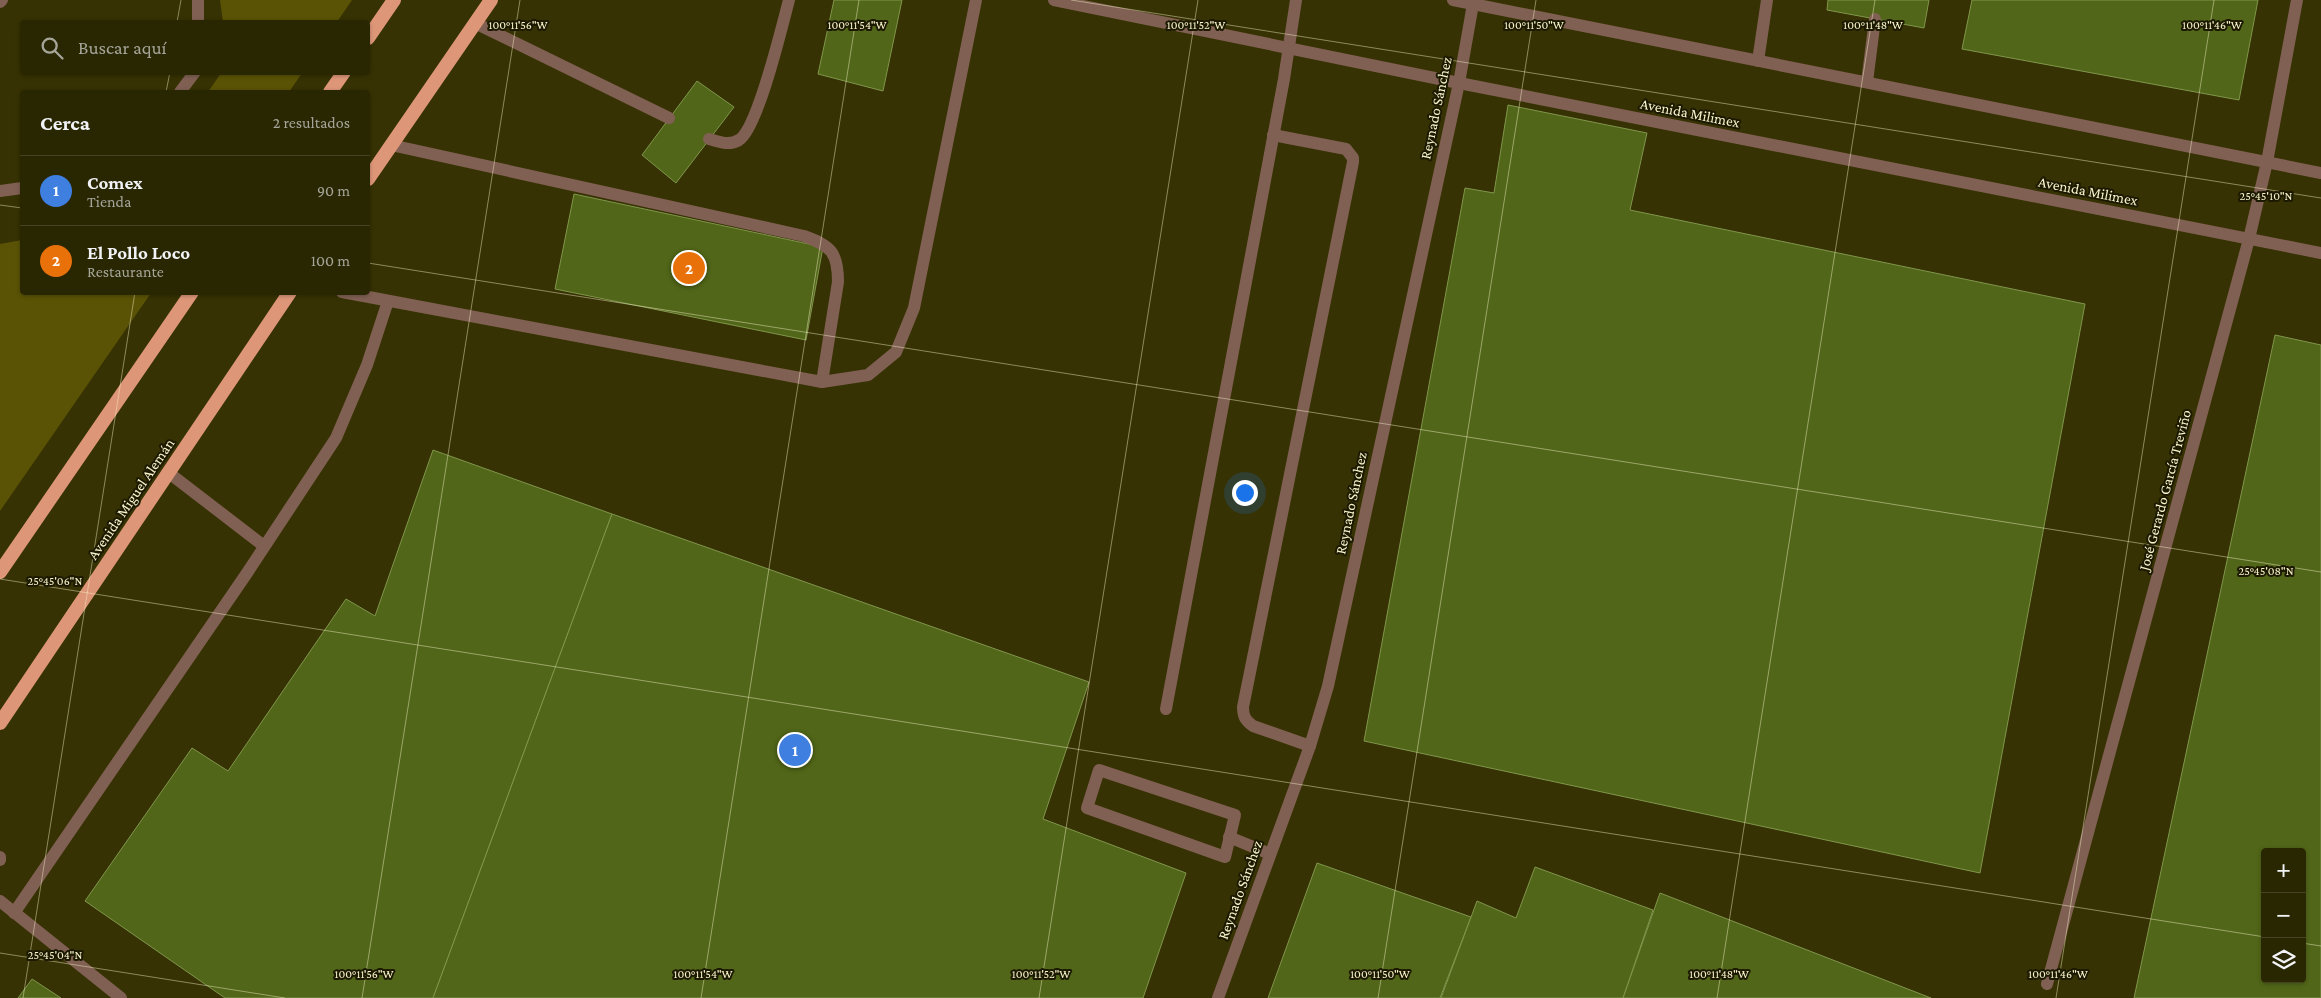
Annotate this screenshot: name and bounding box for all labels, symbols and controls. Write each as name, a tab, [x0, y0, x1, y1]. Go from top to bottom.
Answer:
text: 100°11'56"W	[488, 18, 548, 32]
text: 100°11'54"W	[828, 18, 886, 32]
text: 100°11'52"W	[1167, 18, 1225, 32]
text: 100°11'50"W	[1504, 18, 1564, 32]
text: 100°11'48"W	[1843, 18, 1903, 32]
text: 100°11'46"W	[2182, 18, 2242, 32]
search box	[20, 20, 370, 75]
icon: search	[38, 34, 66, 62]
text: Buscar aquí	[78, 37, 167, 58]
street label: Reynado Sánchez	[1417, 55, 1456, 161]
street label: Avenida Milimex	[1639, 96, 1741, 130]
text: Cerca	[40, 111, 90, 135]
text: 2 resultados	[273, 114, 350, 131]
text: Comex	[87, 172, 143, 193]
street label: Avenida Milimex	[2037, 174, 2139, 208]
text: 1	[53, 182, 59, 199]
text: 90 m	[317, 182, 350, 199]
text: 25°45'10"N	[2239, 189, 2293, 203]
text: Tienda	[87, 193, 131, 210]
text: El Pollo Loco	[87, 242, 190, 263]
pin: 2	[673, 249, 705, 287]
text: 2	[52, 252, 60, 269]
text: 100 m	[311, 252, 350, 269]
text: Restaurante	[87, 263, 164, 280]
street label: José Gerardo García Treviño	[2135, 408, 2195, 574]
street label: Avenida Miguel Alemán	[85, 436, 178, 563]
street label: Reynado Sánchez	[1332, 450, 1371, 556]
your location	[1232, 480, 1258, 506]
text: 25°45'08"N	[2238, 564, 2294, 578]
text: 25°45'06"N	[28, 574, 83, 588]
pin: 1	[779, 731, 811, 769]
street label: Reynado Sánchez	[1215, 838, 1266, 942]
map controls	[2261, 848, 2306, 983]
button: +	[2261, 848, 2306, 893]
button: −	[2261, 893, 2306, 938]
button: layers	[2261, 938, 2306, 983]
text: 25°45'04"N	[28, 948, 82, 962]
text: 100°11'56"W	[334, 967, 394, 981]
text: 100°11'54"W	[674, 967, 732, 981]
text: 100°11'52"W	[1012, 967, 1070, 981]
text: 100°11'50"W	[1350, 967, 1410, 981]
text: 100°11'48"W	[1689, 967, 1749, 981]
text: 100°11'46"W	[2028, 967, 2088, 981]

